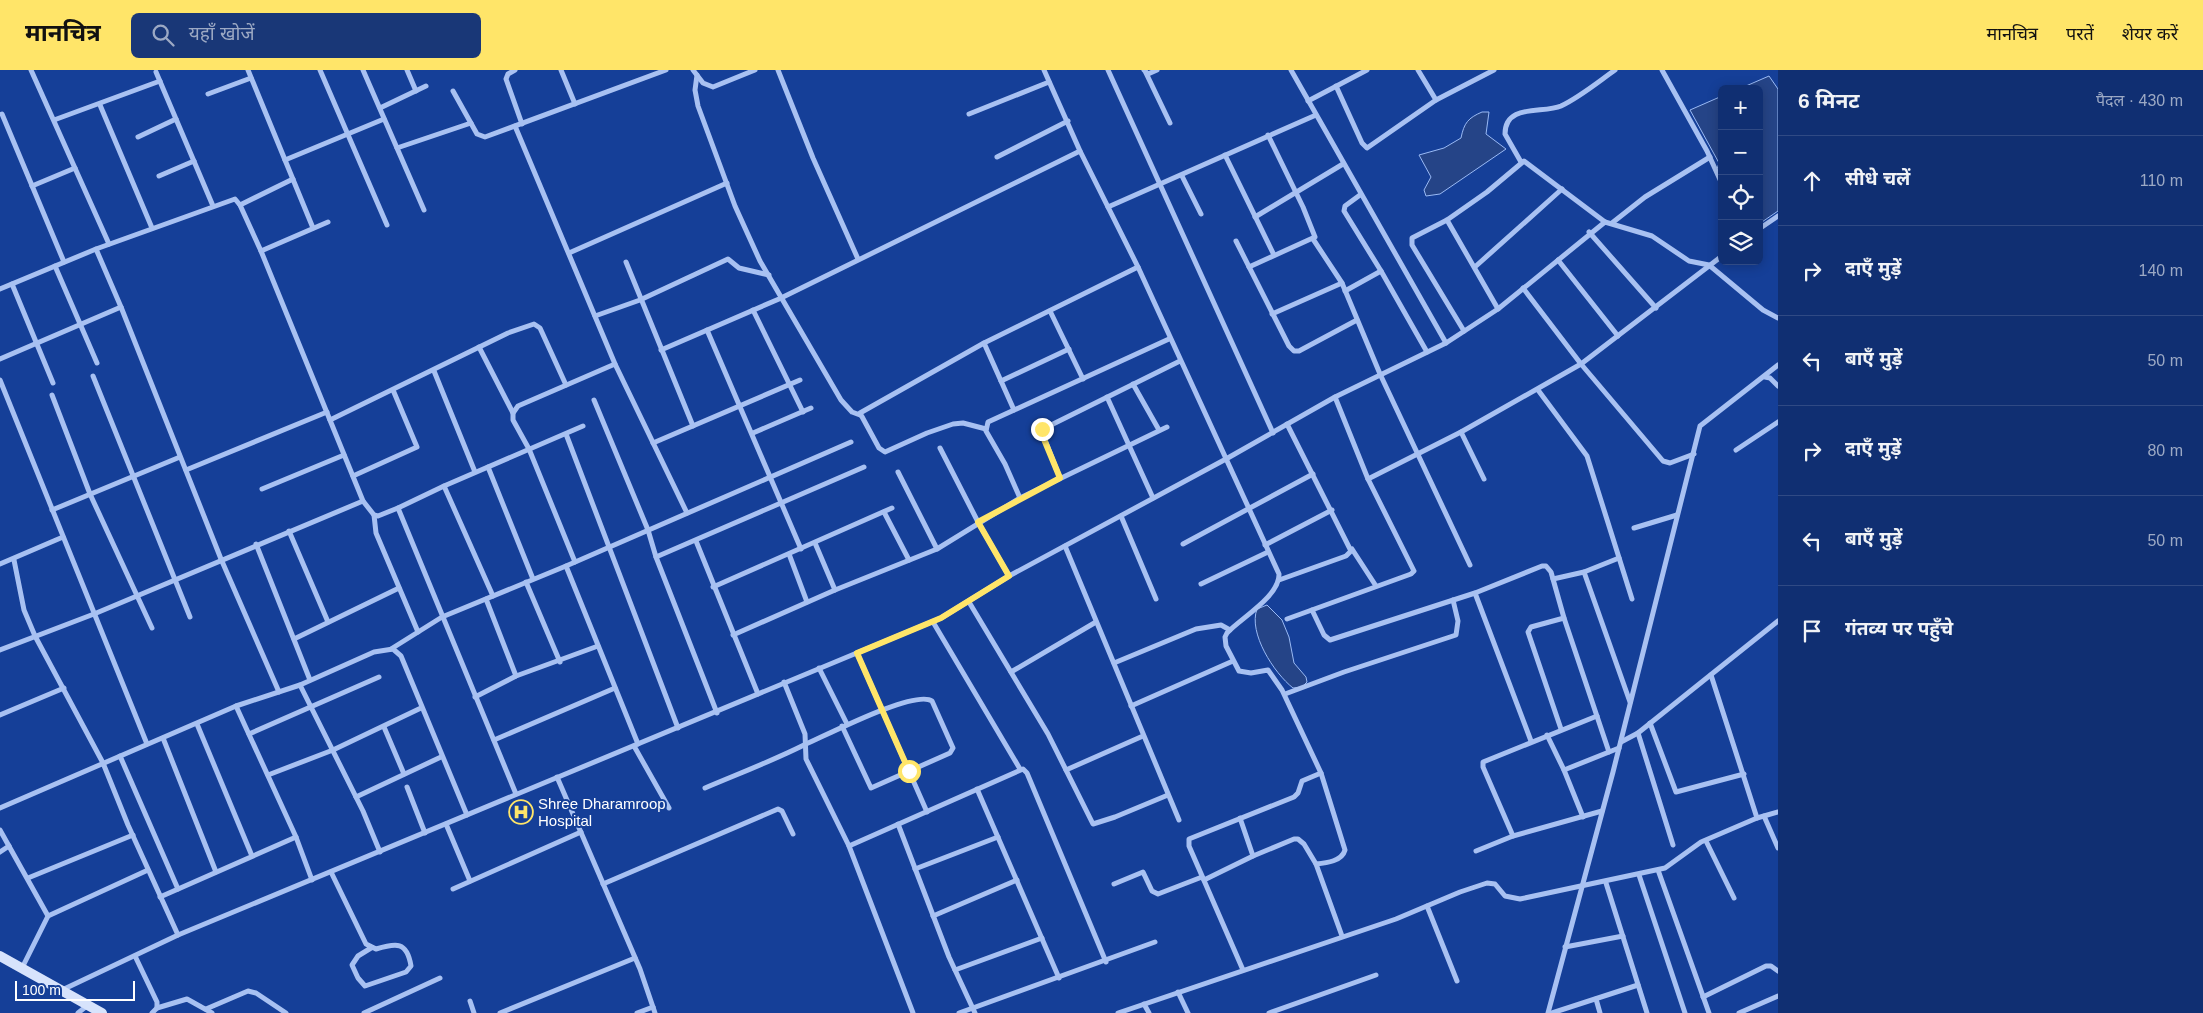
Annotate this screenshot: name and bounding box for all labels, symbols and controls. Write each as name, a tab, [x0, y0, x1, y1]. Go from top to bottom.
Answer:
search box	[131, 13, 481, 58]
text: मानचित्र	[25, 19, 101, 46]
icon: search	[149, 21, 177, 49]
text: यहाँ खोजें	[189, 23, 255, 44]
text: मानचित्र	[1986, 24, 2038, 44]
text: परतें	[2066, 24, 2094, 44]
text: शेयर करें	[2122, 24, 2178, 44]
map controls	[1718, 85, 1763, 265]
button: +	[1718, 85, 1763, 130]
text: 6 मिनट	[1798, 89, 1860, 112]
text: पैदल · 430 m	[2096, 92, 2183, 109]
button: −	[1718, 130, 1763, 175]
icon: ahead	[1798, 167, 1826, 195]
text: सीधे चलें	[1845, 168, 1910, 189]
text: 110 m	[2140, 172, 2183, 189]
button: locate	[1718, 175, 1763, 220]
button: layers	[1718, 220, 1763, 265]
icon: right	[1798, 257, 1826, 285]
text: दाएँ मुड़ें	[1845, 258, 1901, 279]
text: 140 m	[2139, 262, 2183, 279]
icon: left	[1798, 347, 1826, 375]
text: बाएँ मुड़ें	[1845, 348, 1902, 369]
text: 50 m	[2147, 352, 2183, 369]
route end	[1031, 418, 1054, 441]
icon: right	[1798, 437, 1826, 465]
text: दाएँ मुड़ें	[1845, 438, 1901, 459]
text: 80 m	[2147, 442, 2183, 459]
icon: left	[1798, 527, 1826, 555]
text: बाएँ मुड़ें	[1845, 528, 1902, 549]
text: 50 m	[2147, 532, 2183, 549]
icon: arrive	[1798, 617, 1826, 645]
text: गंतव्य पर पहुँचे	[1845, 618, 1953, 639]
route start	[898, 760, 921, 783]
place label: Shree Dharamroop Hospital	[538, 795, 666, 829]
hospital icon: Shree Dharamroop Hospital	[508, 799, 534, 825]
scale bar	[15, 978, 135, 1001]
text: 100 m	[22, 982, 61, 998]

